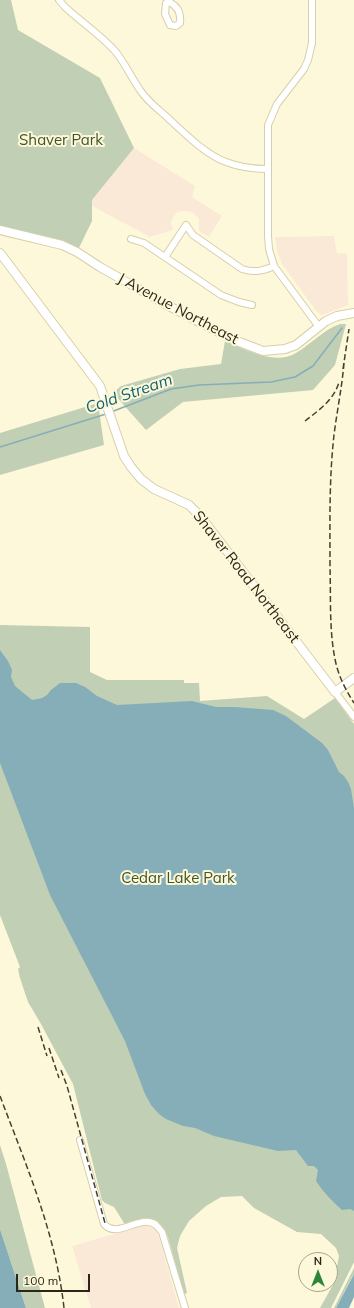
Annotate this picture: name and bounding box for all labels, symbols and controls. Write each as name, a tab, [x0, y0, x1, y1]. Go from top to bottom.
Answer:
park label: Shaver Park	[19, 131, 103, 149]
street label: J Avenue Northeast	[114, 269, 242, 349]
water label: Cold Stream	[83, 370, 175, 418]
street label: Shaver Road Northeast	[189, 507, 303, 647]
park label: Cedar Lake Park	[121, 869, 235, 887]
north arrow	[298, 1252, 338, 1292]
text: N	[314, 1254, 322, 1268]
scale bar	[18, 1266, 92, 1292]
text: 100 m	[23, 1273, 58, 1288]

